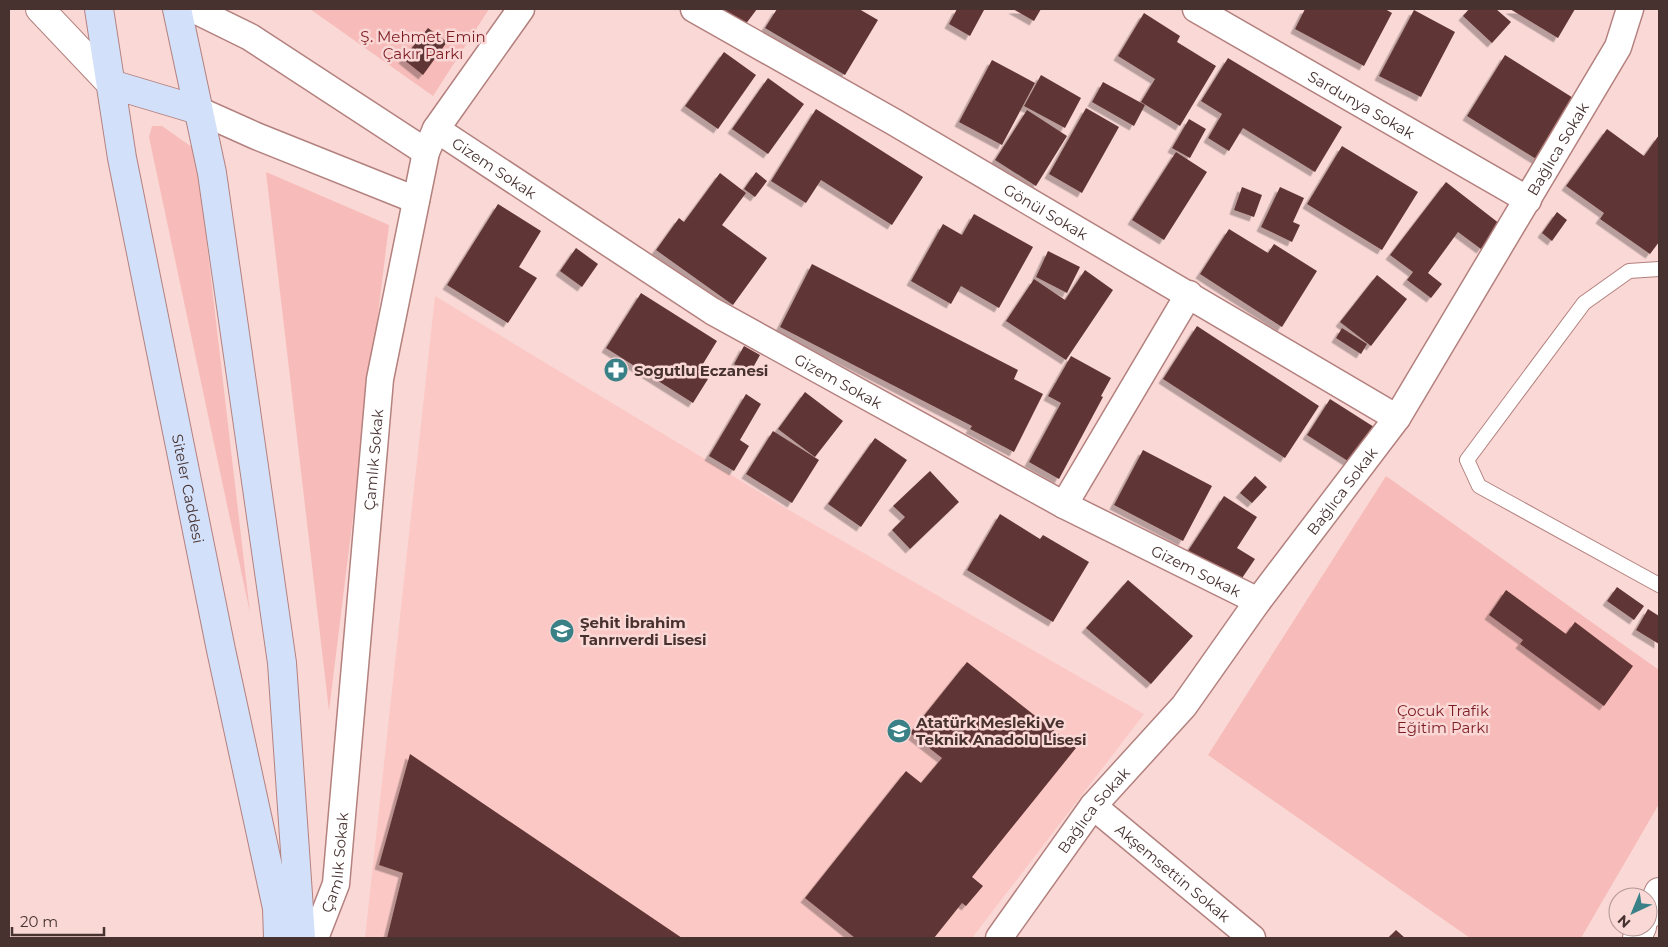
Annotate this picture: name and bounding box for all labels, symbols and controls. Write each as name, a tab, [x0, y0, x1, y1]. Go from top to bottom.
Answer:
park label: Ş. Mehmet Emin Çakır Parkı	[360, 27, 486, 63]
street label: Sardunya Sokak	[1305, 66, 1418, 142]
street label: Bağlıca Sokak	[1522, 99, 1592, 199]
street label: Gizem Sokak	[449, 133, 540, 202]
street label: Gönül Sokak	[1000, 179, 1092, 244]
street label: Gizem Sokak	[791, 349, 886, 413]
pharmacy icon: Sogutlu Eczanesi	[603, 357, 629, 383]
place label: Sogutlu Eczanesi	[634, 361, 768, 380]
street label: Çamlık Sokak	[359, 408, 387, 511]
street label: Siteler Caddesi	[168, 432, 209, 545]
street label: Bağlıca Sokak	[1302, 443, 1381, 538]
street label: Gizem Sokak	[1148, 540, 1244, 601]
place label: Şehit İbrahim Tanrıverdi Lisesi	[580, 613, 707, 649]
school or university icon: Şehit İbrahim Tanrıverdi Lisesi	[549, 618, 575, 644]
park label: Çocuk Trafik Eğitim Parkı	[1397, 701, 1489, 737]
place label: Atatürk Mesleki Ve Teknik Anadolu Lisesi	[915, 713, 1087, 749]
school or university icon: Atatürk Mesleki Ve Teknik Anadolu Lisesi	[886, 718, 912, 744]
street label: Bağlıca Sokak	[1053, 763, 1133, 857]
street label: Çamlık Sokak	[316, 812, 352, 915]
street label: Akşemsettin Sokak	[1112, 819, 1234, 926]
north arrow	[1608, 887, 1658, 937]
scale bar	[12, 904, 105, 936]
text: N	[1614, 911, 1634, 932]
text: 20 m	[20, 912, 58, 931]

